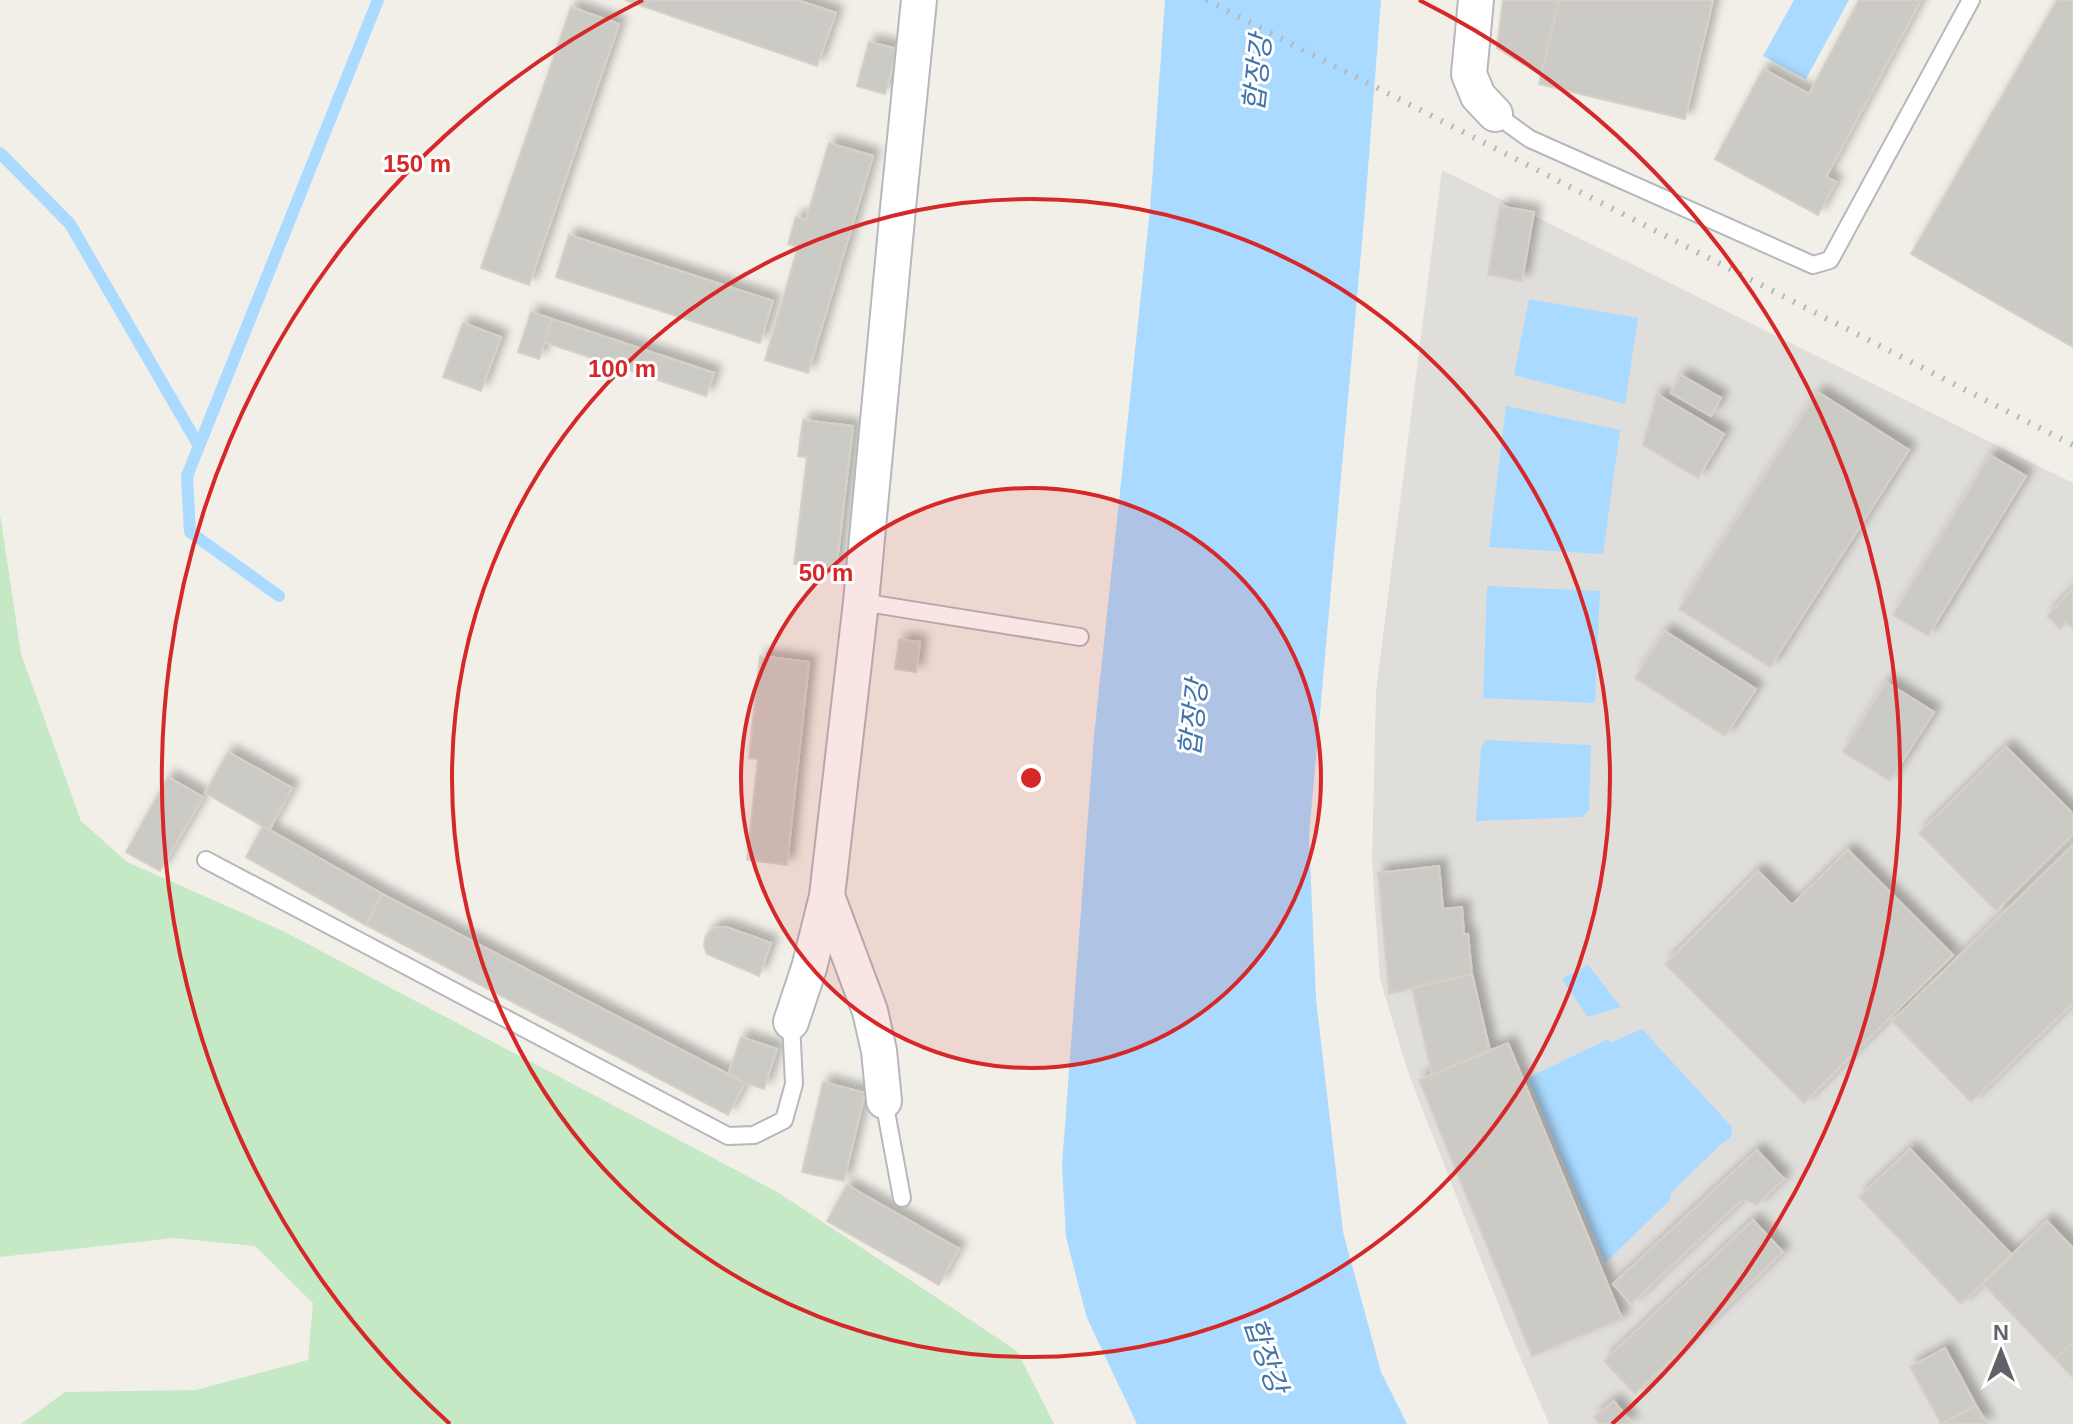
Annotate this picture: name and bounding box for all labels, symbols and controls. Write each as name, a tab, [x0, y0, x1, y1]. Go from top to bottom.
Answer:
water label: 합장강	[1238, 30, 1277, 113]
text: 150 m	[383, 150, 451, 177]
text: 100 m	[588, 355, 656, 382]
text: 50 m	[799, 559, 853, 586]
water label: 합장강	[1174, 675, 1213, 758]
centre of rings	[1017, 764, 1045, 792]
north arrow	[1961, 1312, 2041, 1392]
water label: 합장강	[1238, 1314, 1294, 1400]
text: N	[1993, 1320, 2009, 1345]

